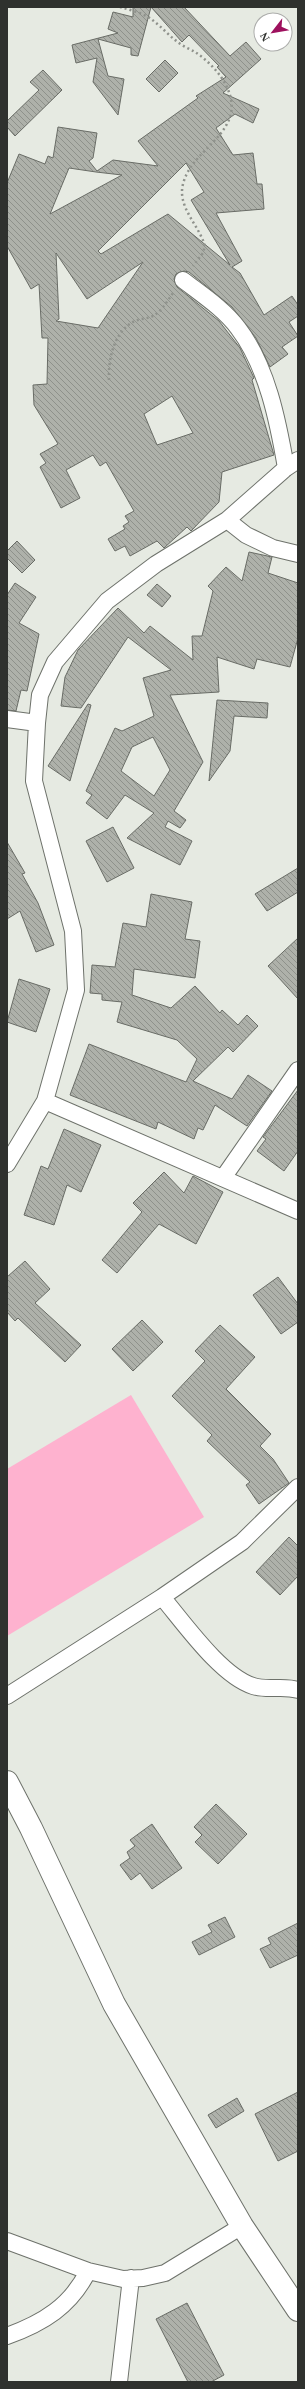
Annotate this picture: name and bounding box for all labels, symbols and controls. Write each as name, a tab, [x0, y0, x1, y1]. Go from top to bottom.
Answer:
north arrow	[253, 12, 293, 52]
text: N	[257, 31, 272, 44]

